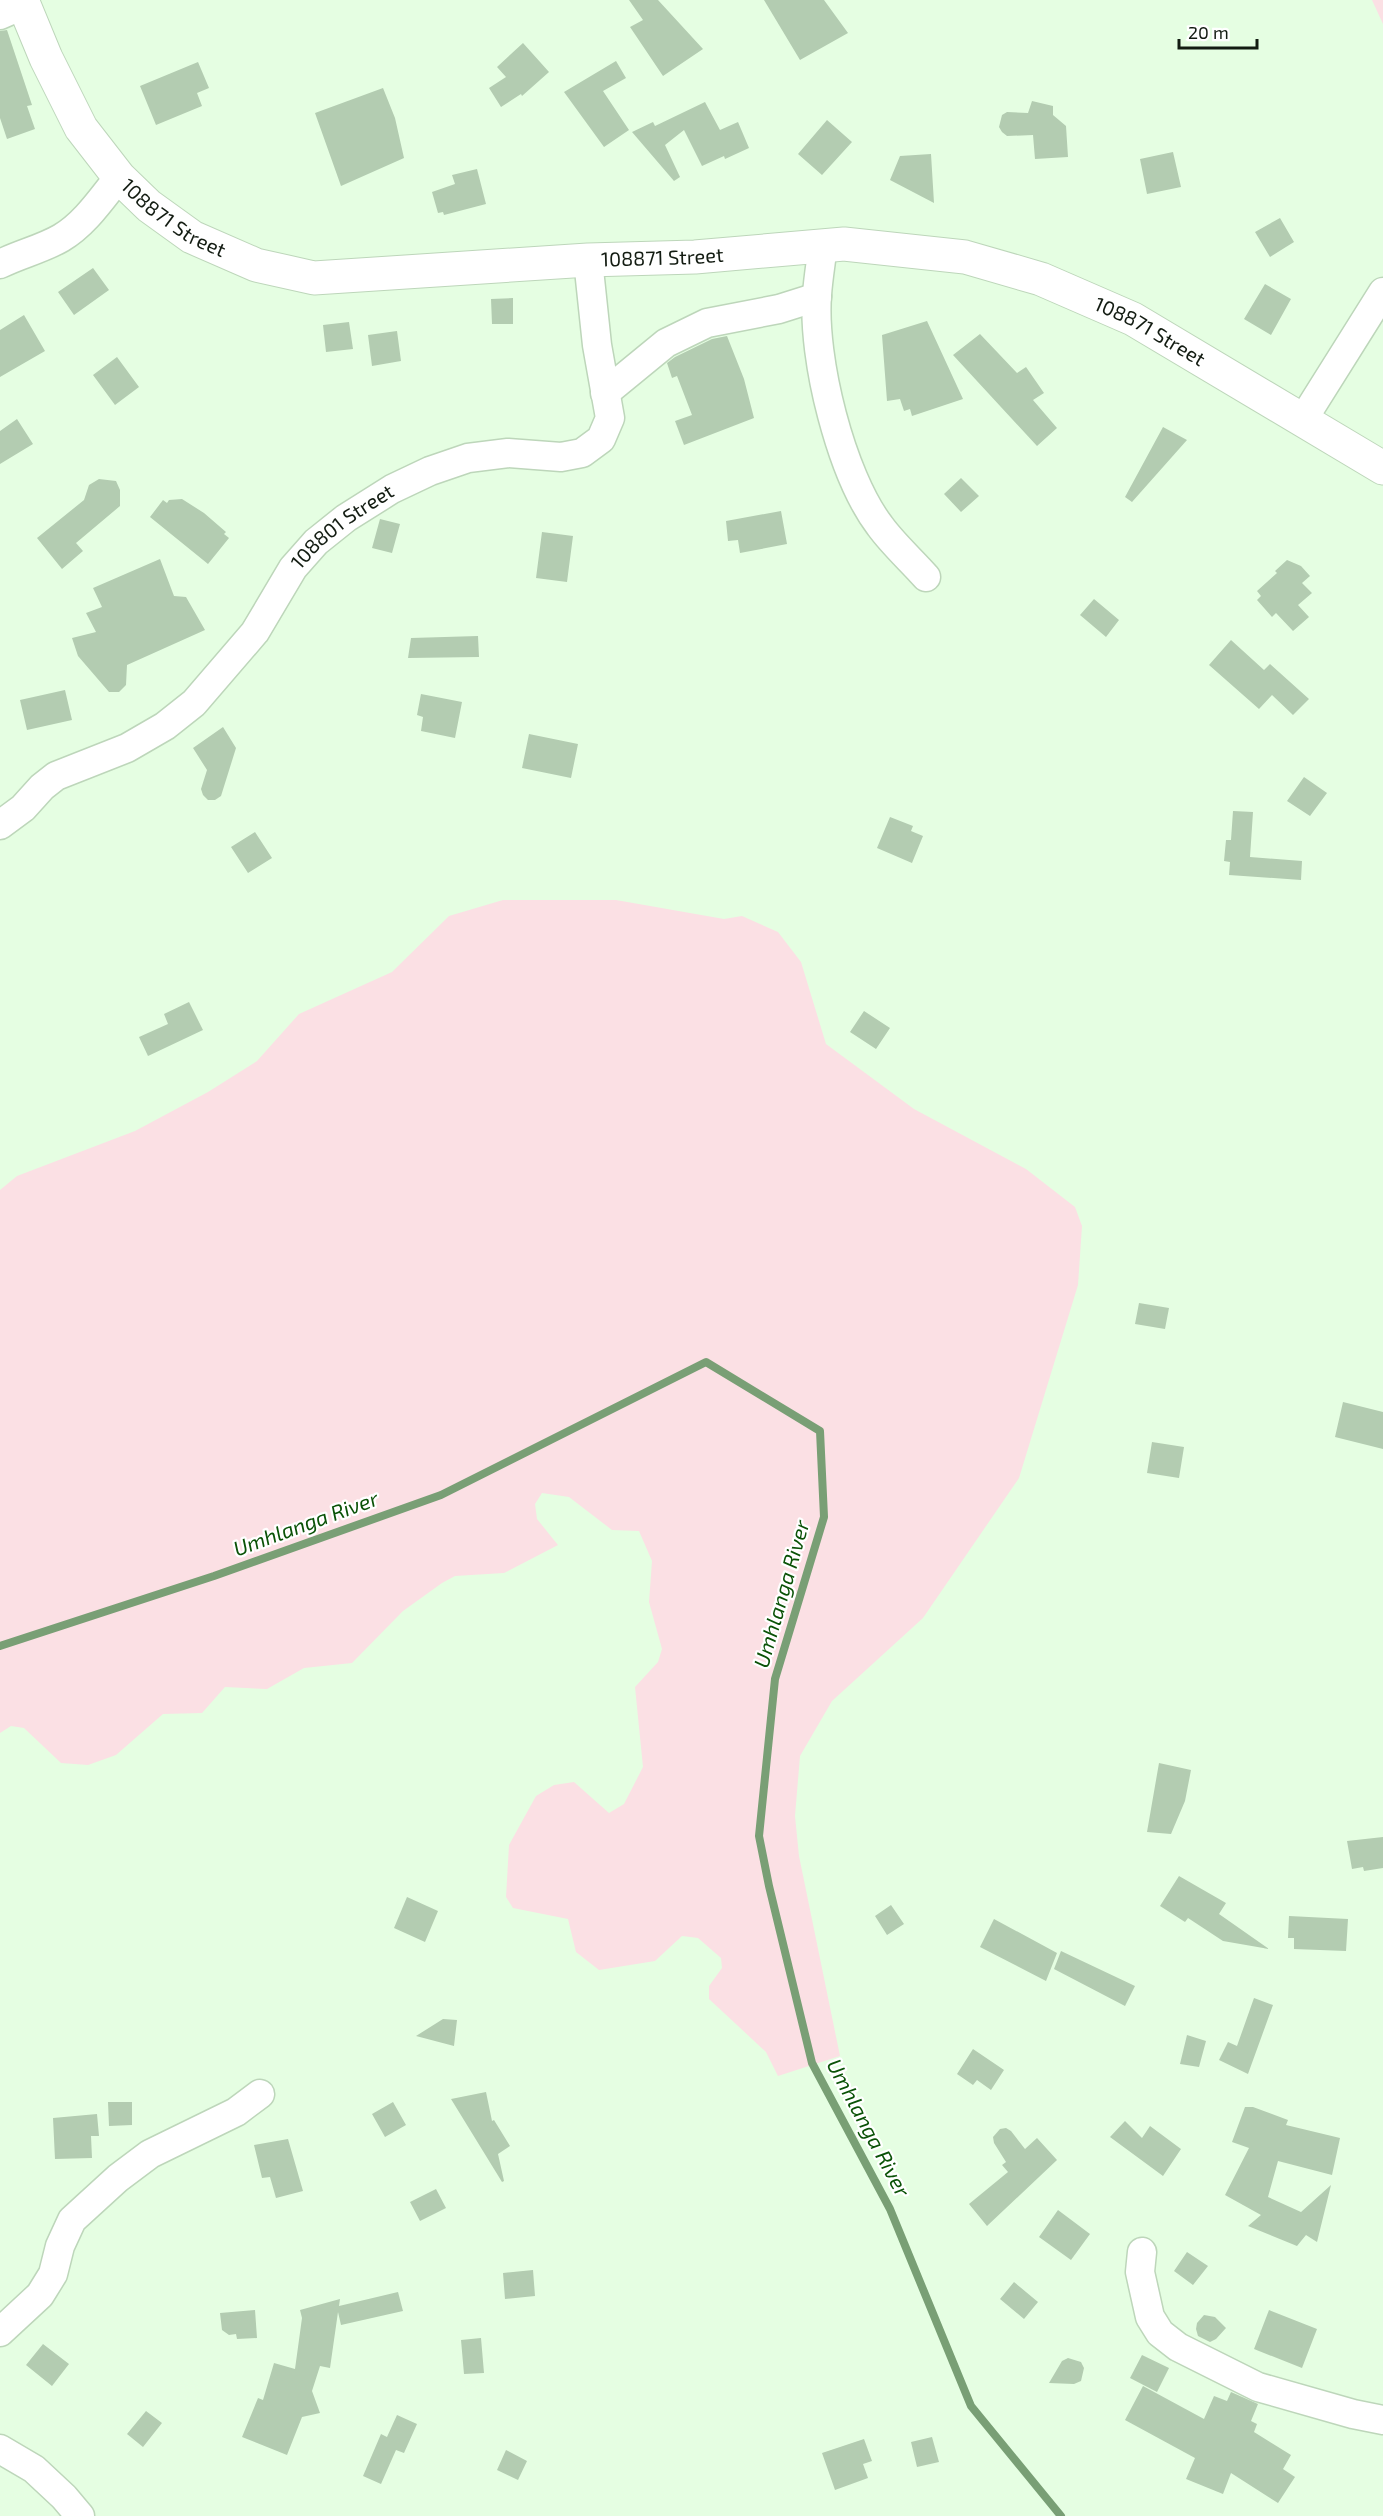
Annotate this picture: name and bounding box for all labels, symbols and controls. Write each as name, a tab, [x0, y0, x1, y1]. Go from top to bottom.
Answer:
scale bar	[1179, 12, 1257, 50]
text: 20 m	[1188, 21, 1229, 43]
street label: 108871 Street	[117, 173, 230, 261]
street label: 108871 Street	[601, 242, 725, 271]
street label: 108871 Street	[1091, 291, 1210, 371]
street label: 108801 Street	[285, 478, 398, 573]
water label: Umhlanga River	[230, 1485, 382, 1560]
water label: Umhlanga River	[748, 1516, 814, 1670]
water label: Umhlanga River	[823, 2054, 916, 2201]

